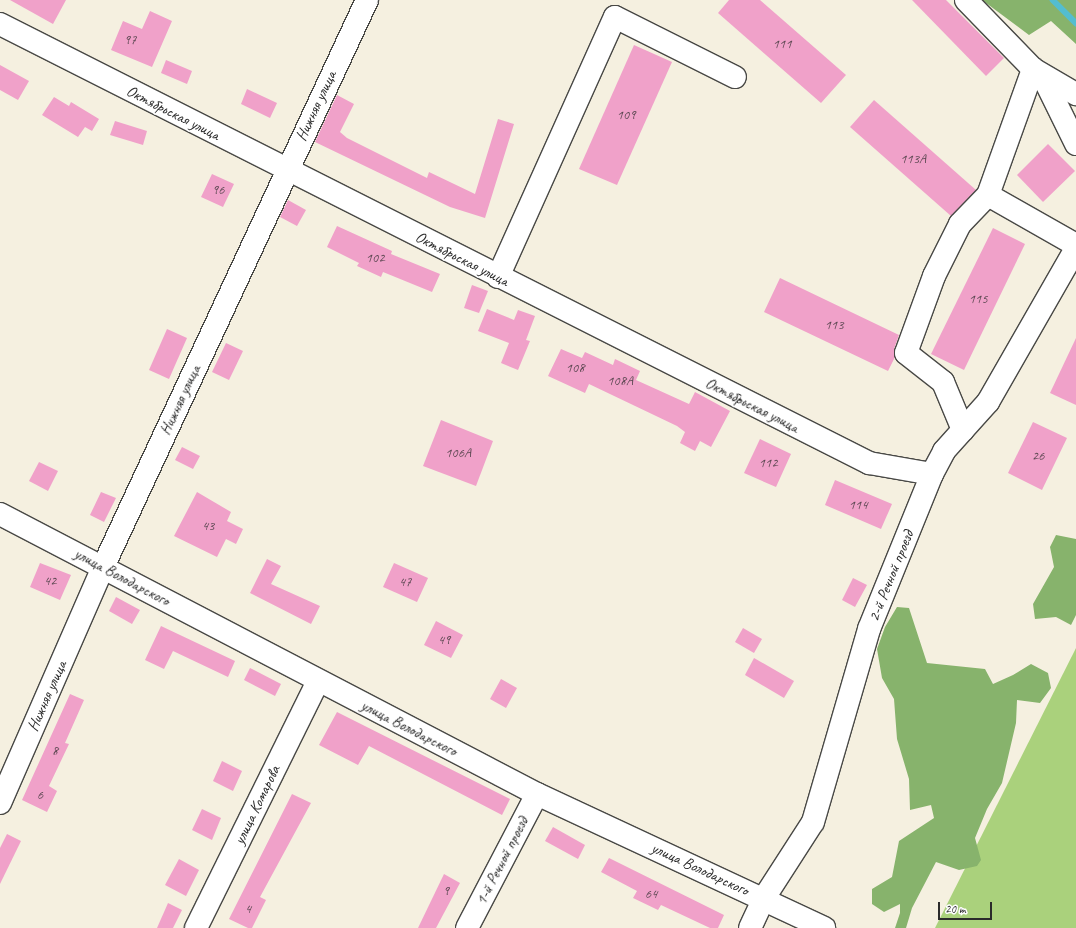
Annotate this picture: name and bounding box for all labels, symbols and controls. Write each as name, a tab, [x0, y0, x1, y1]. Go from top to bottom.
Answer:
house number: 97	[124, 32, 136, 48]
house number: 111	[773, 36, 791, 52]
street label: Нижняя улица	[291, 68, 341, 144]
street label: Октябрьская улица	[123, 81, 223, 145]
house number: 109	[617, 107, 635, 123]
house number: 113А	[900, 151, 926, 167]
house number: 96	[212, 182, 224, 198]
street label: Октябрьская улица	[412, 227, 512, 291]
house number: 102	[366, 250, 384, 266]
house number: 115	[969, 291, 987, 307]
house number: 113	[825, 317, 843, 333]
house number: 108	[566, 360, 584, 376]
street label: Нижняя улица	[155, 362, 205, 438]
house number: 108А	[607, 373, 633, 389]
street label: Октябрьская улица	[702, 373, 802, 437]
house number: 106А	[445, 445, 471, 461]
house number: 26	[1032, 448, 1044, 464]
house number: 112	[759, 455, 777, 471]
house number: 114	[849, 497, 867, 513]
house number: 43	[202, 518, 214, 534]
street label: 2-й Речной проезд	[864, 528, 918, 624]
street label: улица Володарского	[71, 544, 173, 610]
house number: 42	[44, 573, 56, 589]
house number: 47	[399, 574, 411, 590]
house number: 49	[438, 632, 450, 648]
street label: Нижняя улица	[23, 658, 71, 734]
street label: улица Володарского	[358, 696, 460, 760]
house number: 8	[52, 743, 58, 759]
street label: улица Комарова	[230, 762, 284, 848]
house number: 6	[37, 787, 43, 803]
street label: 1-й Речной проезд	[472, 814, 532, 908]
street label: улица Володарского	[649, 838, 751, 900]
house number: 9	[443, 883, 449, 899]
house number: 64	[645, 886, 657, 902]
scale bar	[940, 894, 994, 920]
house number: 4	[245, 901, 251, 917]
text: 20 m	[945, 901, 965, 917]

